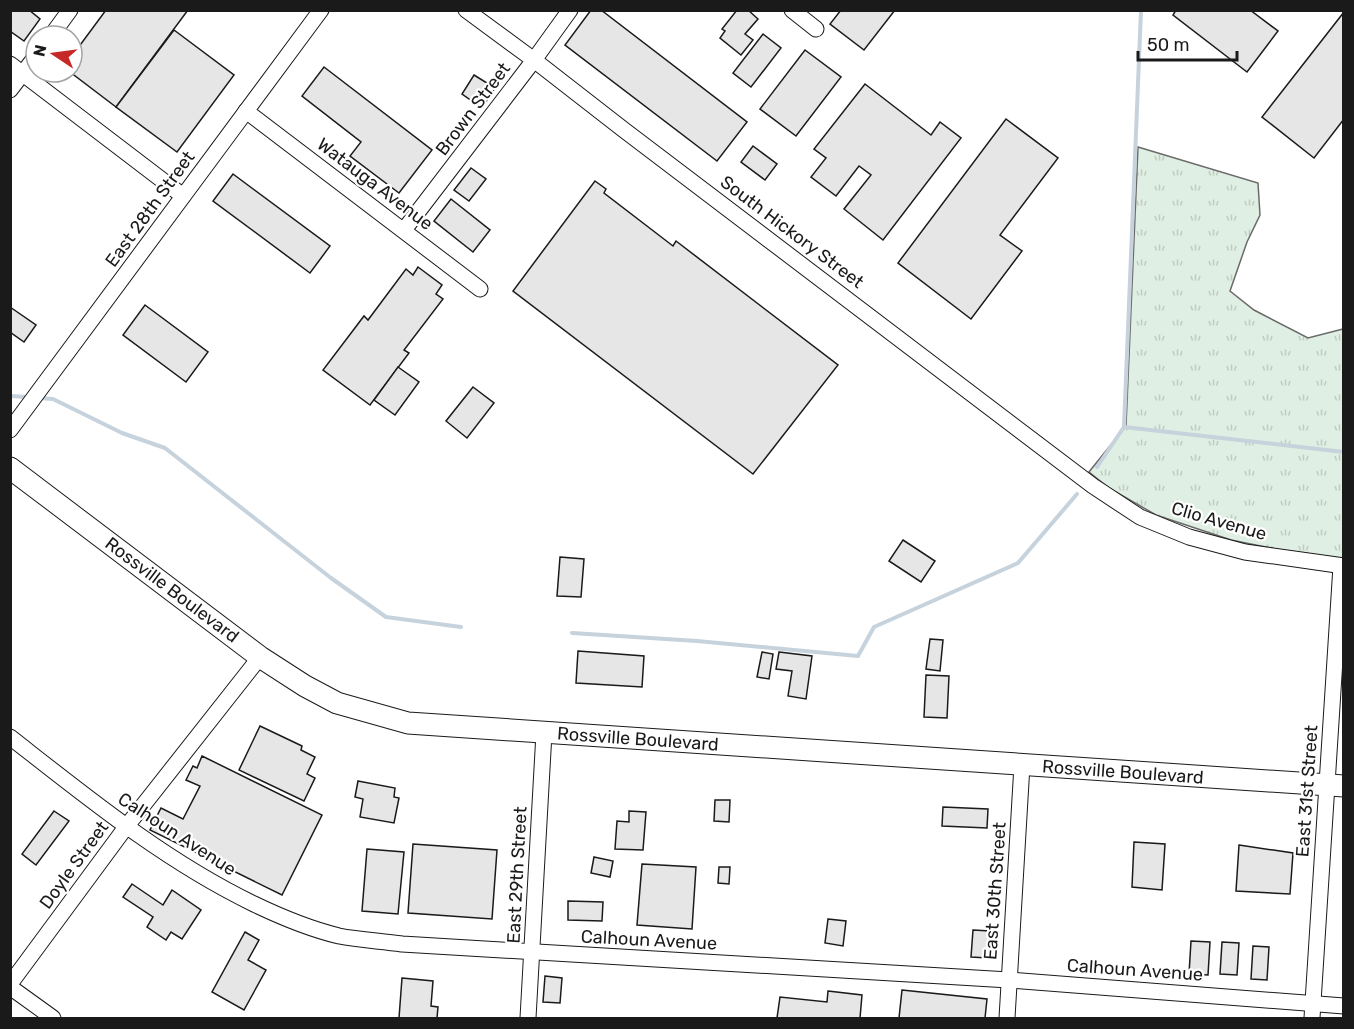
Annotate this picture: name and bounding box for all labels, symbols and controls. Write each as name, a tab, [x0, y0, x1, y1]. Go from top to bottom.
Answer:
north arrow	[24, 24, 84, 84]
scale bar	[1138, 24, 1237, 62]
text: 50 m	[1147, 34, 1190, 56]
text: N	[29, 43, 50, 58]
street label: Brown Street	[431, 58, 515, 160]
street label: Watauga Avenue	[313, 133, 437, 235]
street label: East 28th Street	[101, 147, 199, 271]
street label: South Hickory Street	[716, 171, 868, 293]
street label: Clio Avenue	[1169, 497, 1269, 545]
street label: Rossville Boulevard	[101, 533, 243, 647]
street label: Rossville Boulevard	[557, 722, 719, 756]
street label: East 31st Street	[1291, 724, 1323, 858]
street label: Rossville Boulevard	[1042, 755, 1204, 789]
street label: Calhoun Avenue	[114, 788, 240, 880]
street label: East 29th Street	[502, 806, 532, 944]
street label: Doyle Street	[35, 817, 113, 913]
street label: East 30th Street	[979, 821, 1011, 961]
street label: Calhoun Avenue	[580, 925, 718, 955]
street label: Calhoun Avenue	[1066, 954, 1204, 986]

